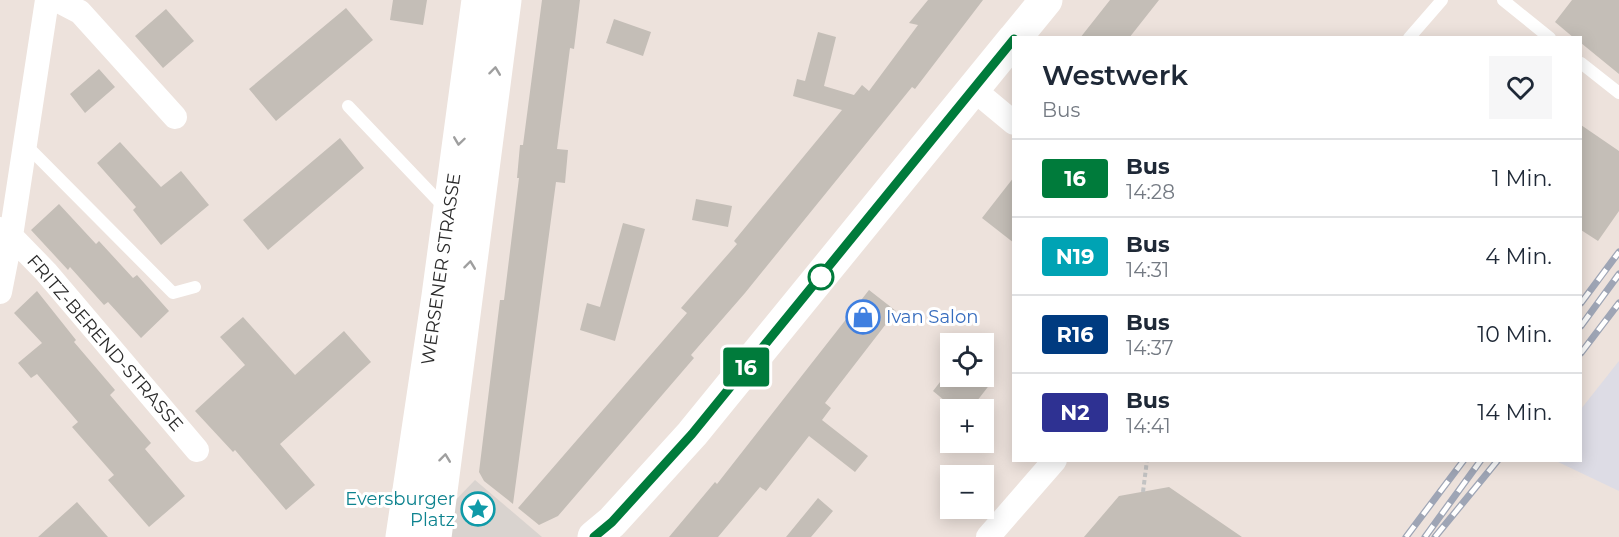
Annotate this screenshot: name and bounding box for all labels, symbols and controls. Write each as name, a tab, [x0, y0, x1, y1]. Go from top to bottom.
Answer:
button: heart	[1489, 56, 1552, 119]
text: Westwerk	[1042, 58, 1188, 92]
one-way arrow	[489, 67, 501, 76]
text: Bus	[1042, 98, 1080, 122]
one-way arrow	[453, 137, 466, 146]
text: Bus	[1126, 153, 1170, 180]
text: 1 Min.	[1492, 165, 1552, 192]
text: 16	[1064, 166, 1086, 191]
street label: WERSENER STRASSE	[417, 172, 465, 366]
text: 14:28	[1126, 180, 1175, 204]
text: Bus	[1126, 231, 1170, 258]
text: 4 Min.	[1485, 243, 1552, 270]
text: N19	[1056, 244, 1094, 269]
street label: FRITZ-BEREND-STRASSE	[22, 250, 188, 436]
text: 14:31	[1126, 258, 1169, 282]
one-way arrow	[464, 260, 476, 269]
unlabelled marker	[808, 264, 834, 290]
shop icon: Ivan Salon	[845, 299, 881, 335]
place label: Ivan Salon	[886, 306, 978, 328]
text: Bus	[1126, 309, 1170, 336]
text: 10 Min.	[1477, 321, 1552, 348]
text: R16	[1056, 322, 1094, 347]
map controls	[940, 333, 994, 519]
button: locate	[940, 333, 994, 387]
text: 14:37	[1126, 336, 1174, 360]
line badge: 16	[719, 348, 773, 386]
text: 16	[735, 355, 757, 380]
text: Bus	[1126, 387, 1170, 414]
button: +	[940, 399, 994, 453]
text: 14 Min.	[1477, 399, 1552, 426]
text: N2	[1060, 400, 1090, 425]
text: 14:41	[1126, 414, 1171, 438]
one-way arrow	[438, 454, 451, 463]
button: −	[940, 465, 994, 519]
place label: Eversburger Platz	[345, 488, 455, 531]
place icon: Eversburger Platz	[460, 491, 496, 527]

